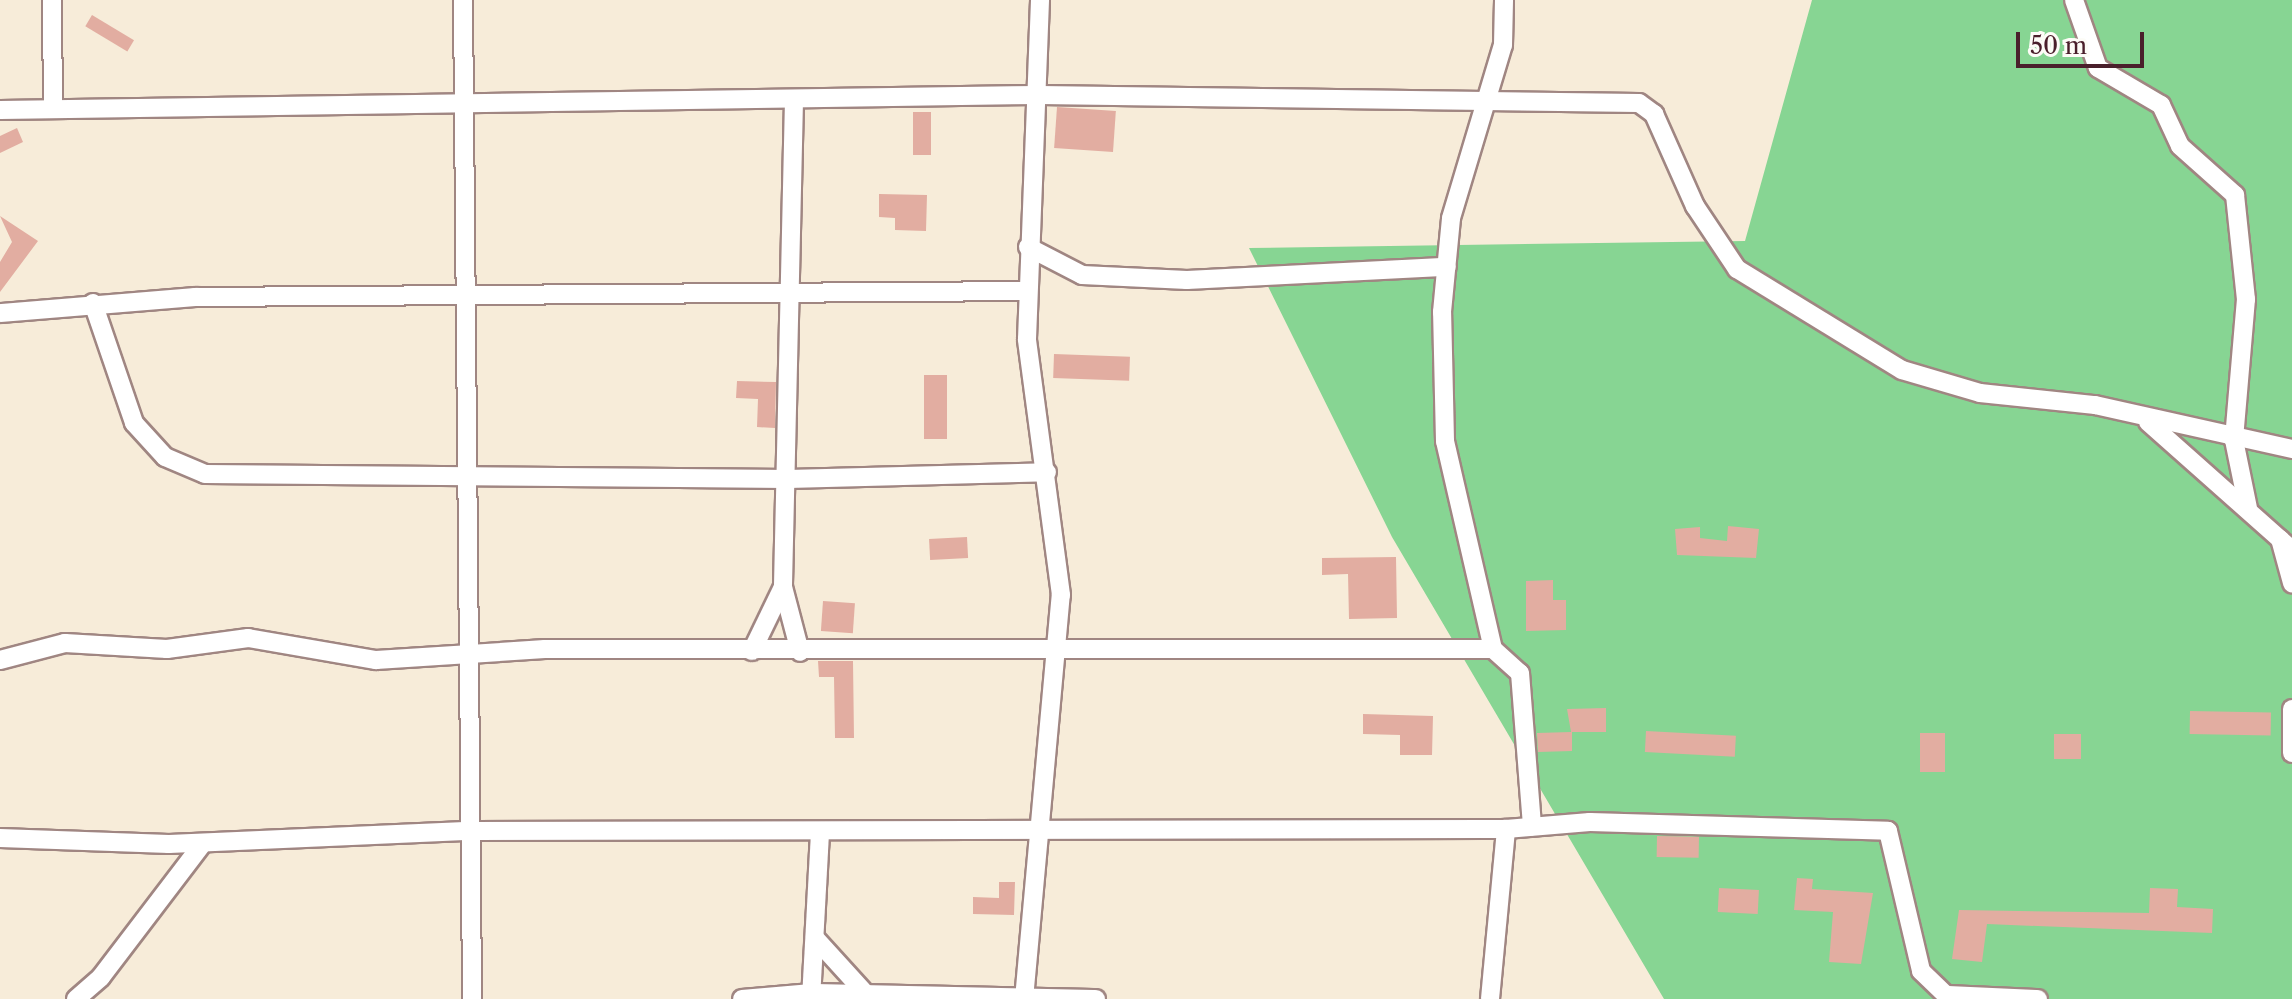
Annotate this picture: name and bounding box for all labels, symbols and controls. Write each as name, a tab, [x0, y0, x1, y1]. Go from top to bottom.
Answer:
scale bar	[2020, 16, 2148, 66]
text: 50 m	[2030, 31, 2087, 60]

